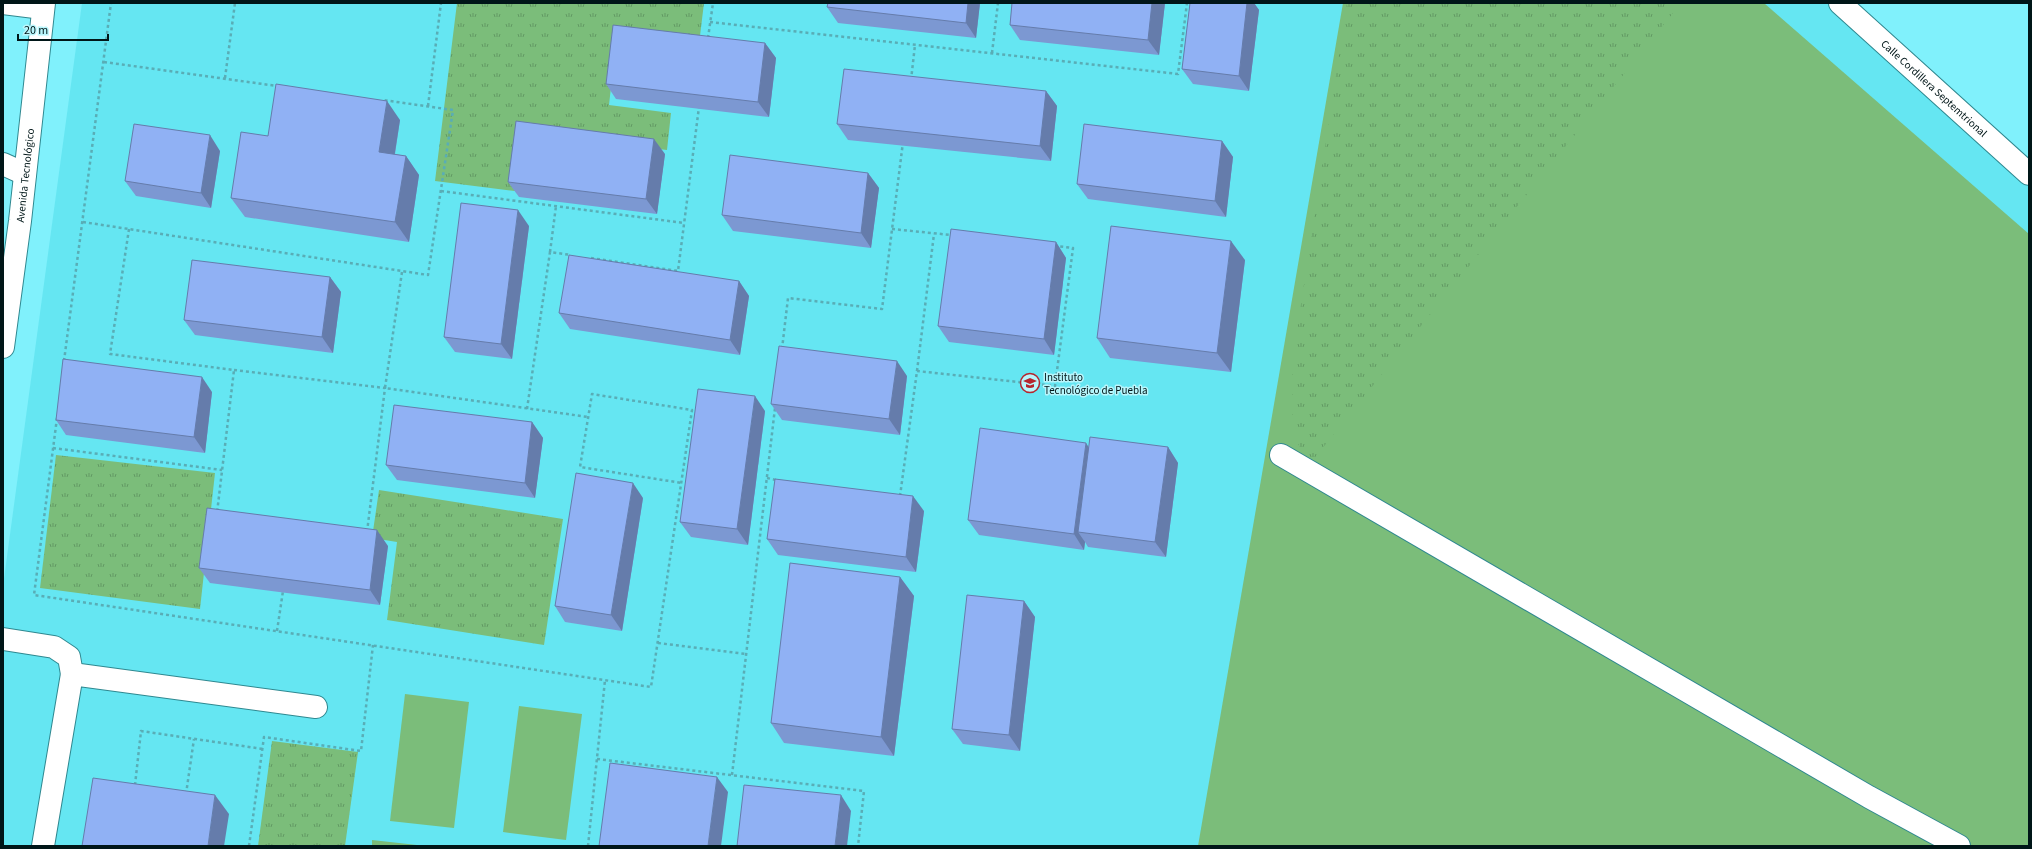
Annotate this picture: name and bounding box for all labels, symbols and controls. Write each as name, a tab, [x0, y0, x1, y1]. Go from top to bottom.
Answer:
scale bar	[18, 16, 108, 42]
text: 20 m	[24, 22, 48, 39]
street label: Calle Cordillera Septemtrional	[1878, 36, 1991, 140]
street label: Avenida Tecnológico	[12, 128, 38, 223]
place label: Instituto Tecnológico de Puebla	[1044, 370, 1147, 398]
school or university icon: Instituto Tecnológico de Puebla	[1019, 372, 1041, 394]

